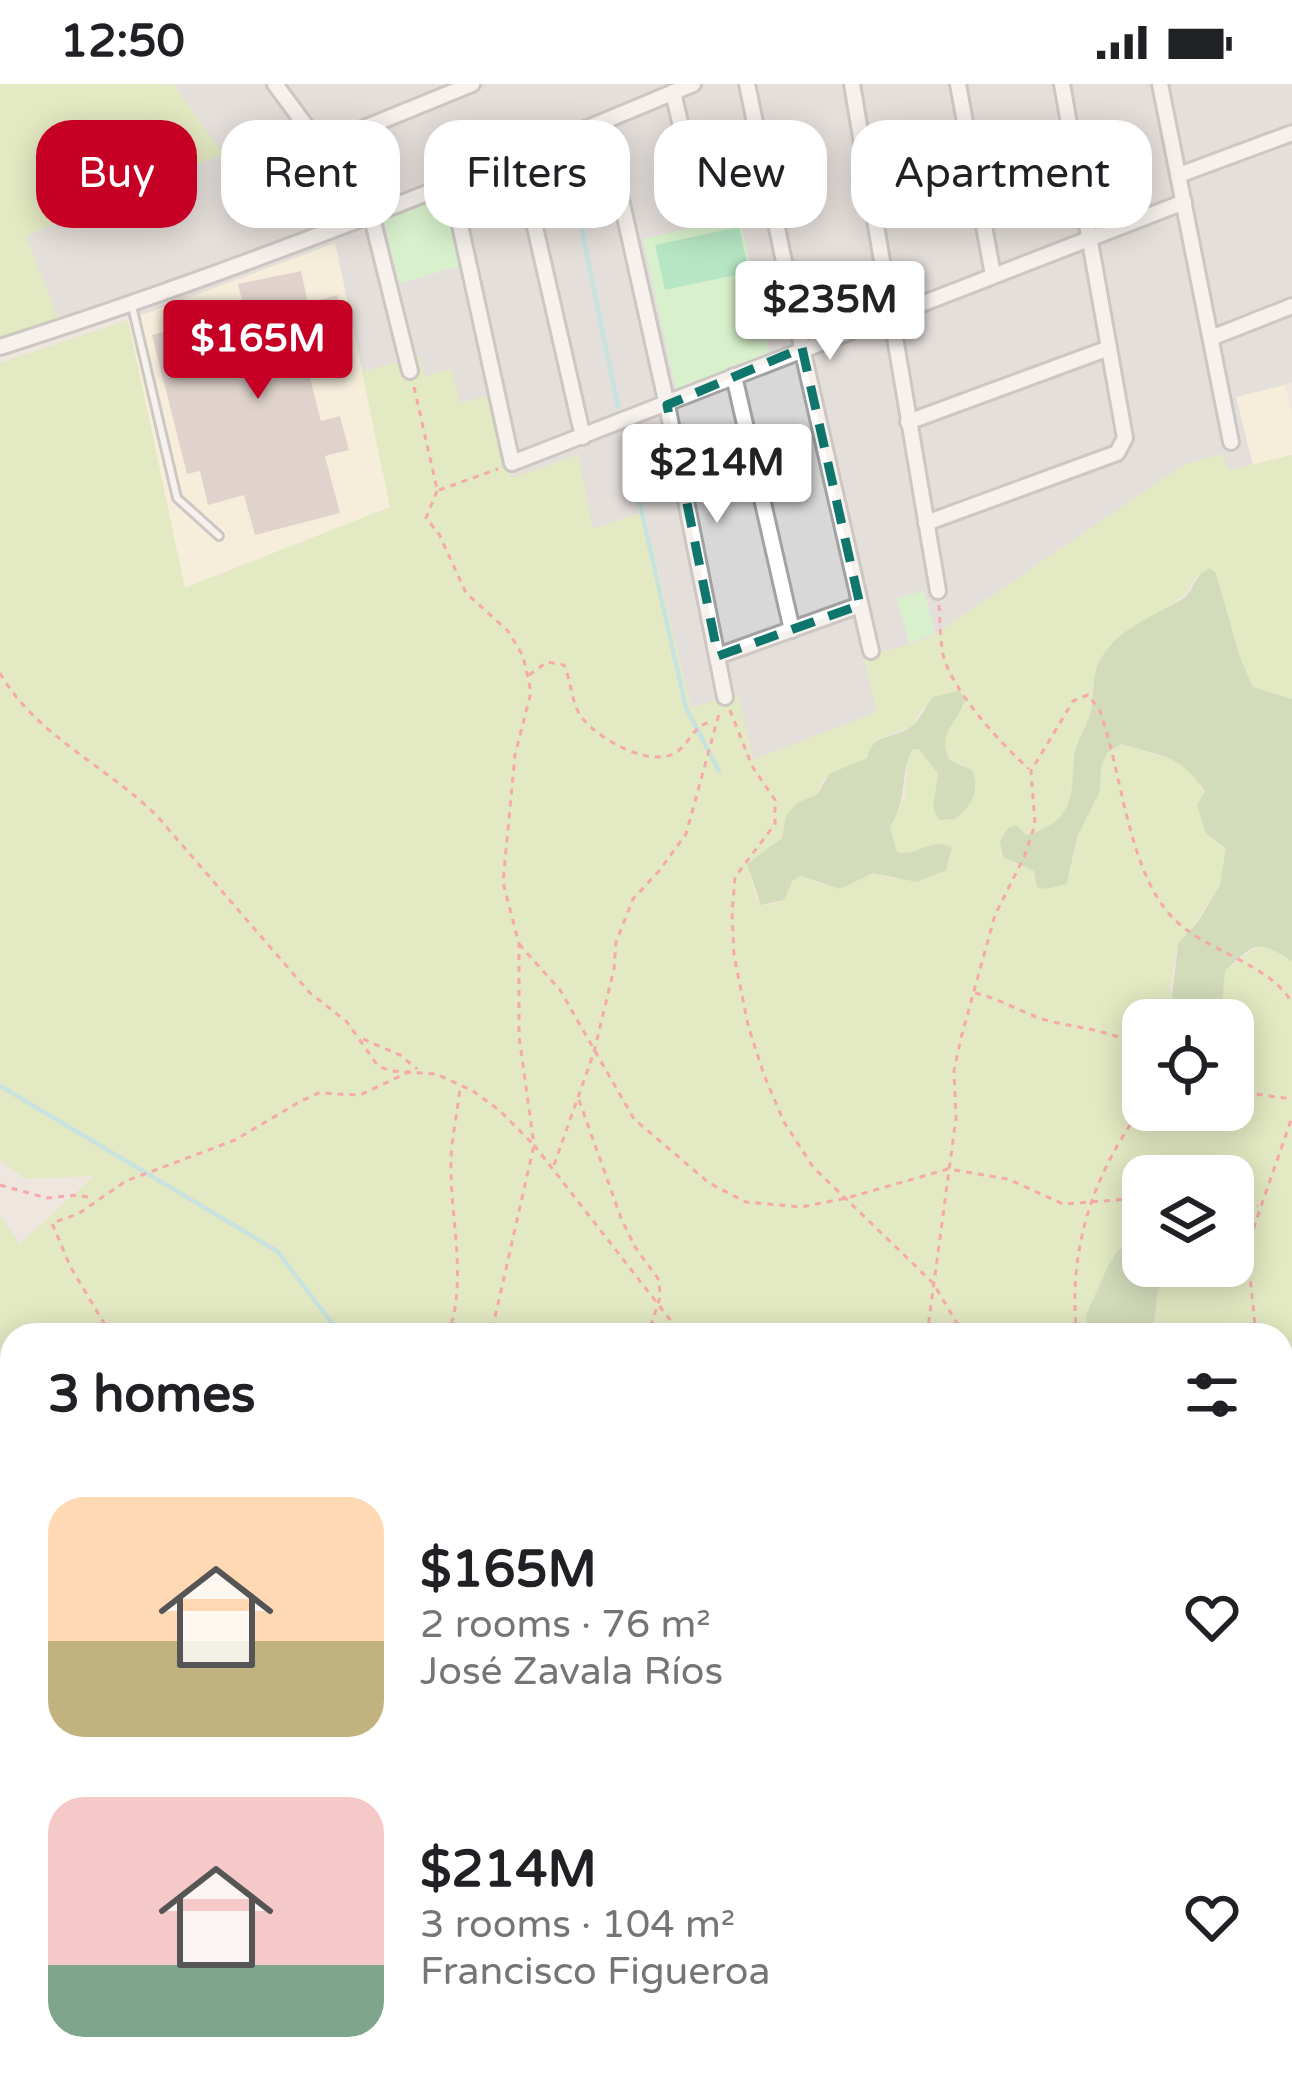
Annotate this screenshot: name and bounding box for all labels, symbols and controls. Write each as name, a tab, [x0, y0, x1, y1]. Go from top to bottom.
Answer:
text: 12:50	[60, 15, 185, 69]
chip: Buy	[36, 120, 197, 228]
chip: Rent	[221, 120, 400, 228]
chip: Filters	[424, 120, 630, 228]
chip: New	[654, 120, 827, 228]
chip: Apartment	[851, 120, 1152, 228]
pin: $235M	[746, 261, 914, 363]
text: $235M	[762, 276, 898, 323]
pin: $165M	[174, 300, 342, 402]
text: $165M	[190, 315, 326, 362]
pin: $214M	[633, 424, 801, 526]
text: $214M	[649, 439, 785, 486]
map controls	[1122, 999, 1254, 1287]
button: locate	[1122, 999, 1254, 1131]
button: layers	[1122, 1155, 1254, 1287]
icon: filters	[1179, 1362, 1245, 1428]
text: 3 homes	[48, 1364, 256, 1426]
text: $165M	[420, 1539, 597, 1601]
icon: home	[144, 1545, 288, 1689]
icon: heart	[1179, 1584, 1245, 1650]
text: 2 rooms · 76 m²	[420, 1601, 711, 1648]
text: José Zavala Ríos	[420, 1648, 723, 1695]
text: $214M	[420, 1839, 597, 1901]
icon: home	[144, 1845, 288, 1989]
icon: heart	[1179, 1884, 1245, 1950]
text: 3 rooms · 104 m²	[420, 1901, 735, 1948]
text: Francisco Figueroa	[420, 1948, 770, 1995]

